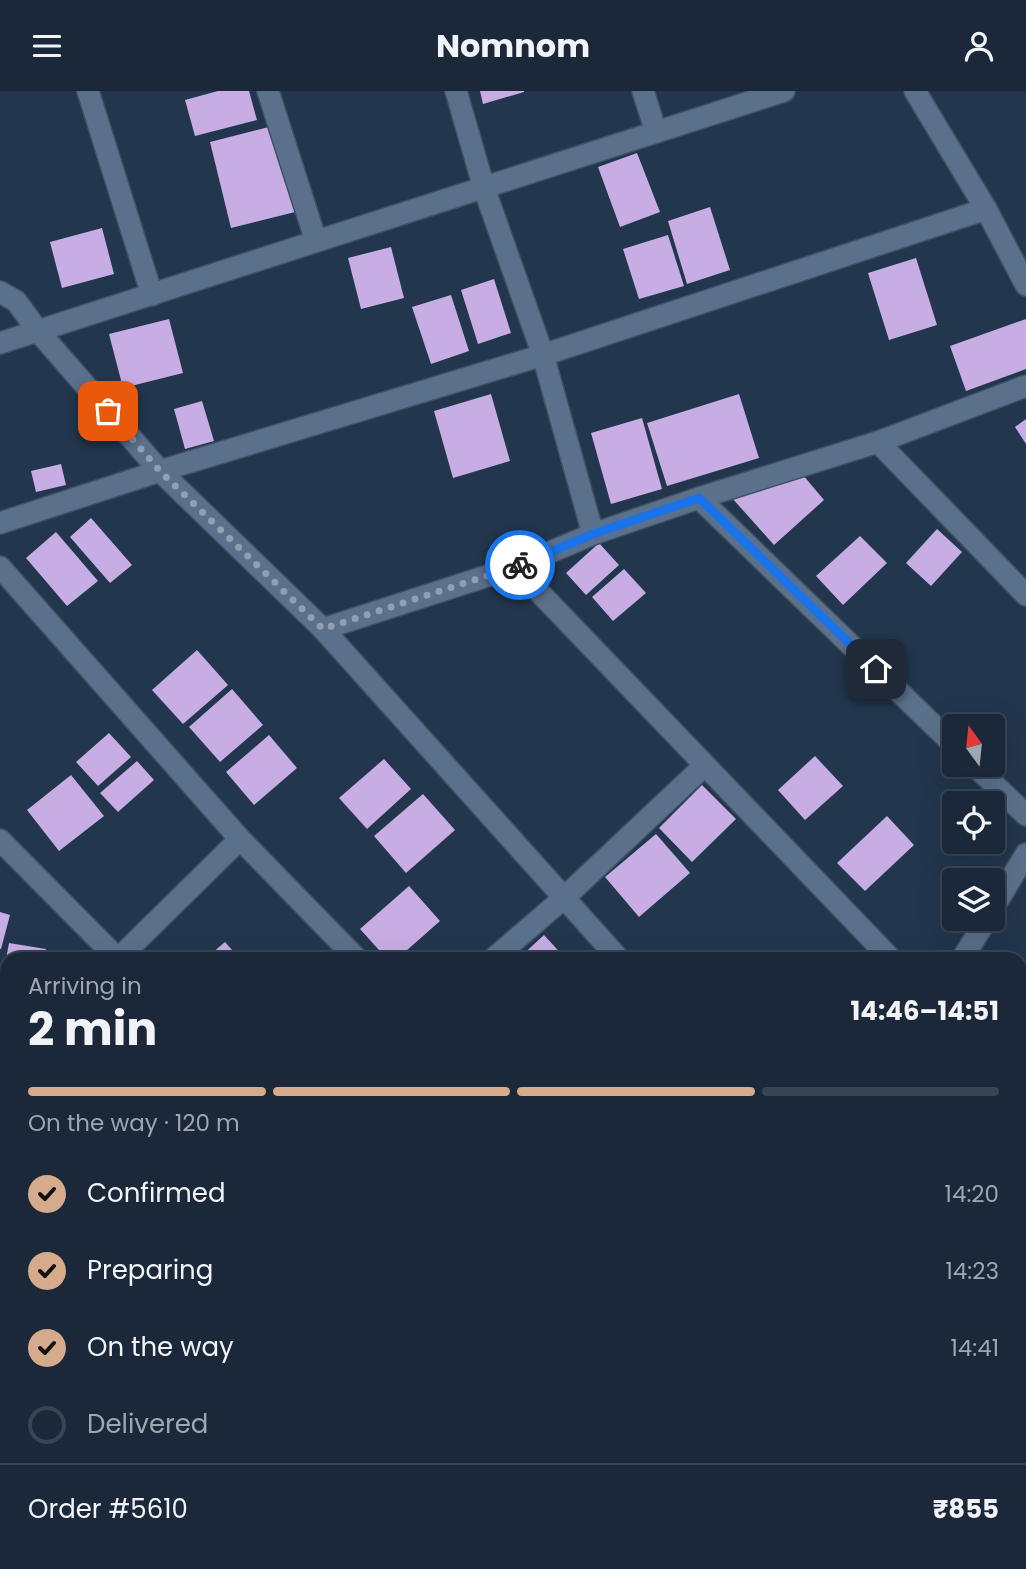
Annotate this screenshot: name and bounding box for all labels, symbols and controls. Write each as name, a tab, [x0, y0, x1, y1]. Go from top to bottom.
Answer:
text: Nomnom	[436, 23, 590, 68]
icon: menu	[28, 27, 66, 65]
icon: person	[960, 27, 998, 65]
pin	[78, 381, 138, 441]
icon: bag	[89, 392, 127, 430]
courier	[485, 530, 555, 600]
icon: bike	[501, 546, 539, 584]
pin	[846, 639, 906, 699]
icon: home	[857, 650, 895, 688]
north arrow	[942, 714, 1004, 777]
map controls	[942, 714, 1005, 931]
button: locate	[942, 791, 1005, 854]
button: layers	[942, 868, 1005, 931]
text: Arriving in	[28, 970, 142, 1002]
text: 14:46–14:51	[851, 993, 999, 1029]
text: 2 min	[28, 997, 157, 1061]
text: On the way · 120 m	[28, 1107, 240, 1139]
icon: check	[28, 1175, 66, 1213]
text: Confirmed	[87, 1175, 225, 1211]
text: 14:20	[945, 1178, 999, 1210]
icon: check	[28, 1252, 66, 1290]
text: Preparing	[87, 1252, 213, 1288]
text: 14:23	[946, 1255, 999, 1287]
icon: check	[28, 1329, 66, 1367]
text: On the way	[87, 1329, 234, 1365]
text: 14:41	[950, 1332, 999, 1364]
text: Delivered	[87, 1406, 208, 1442]
text: Order #5610	[28, 1491, 188, 1527]
text: ₹855	[933, 1491, 999, 1527]

